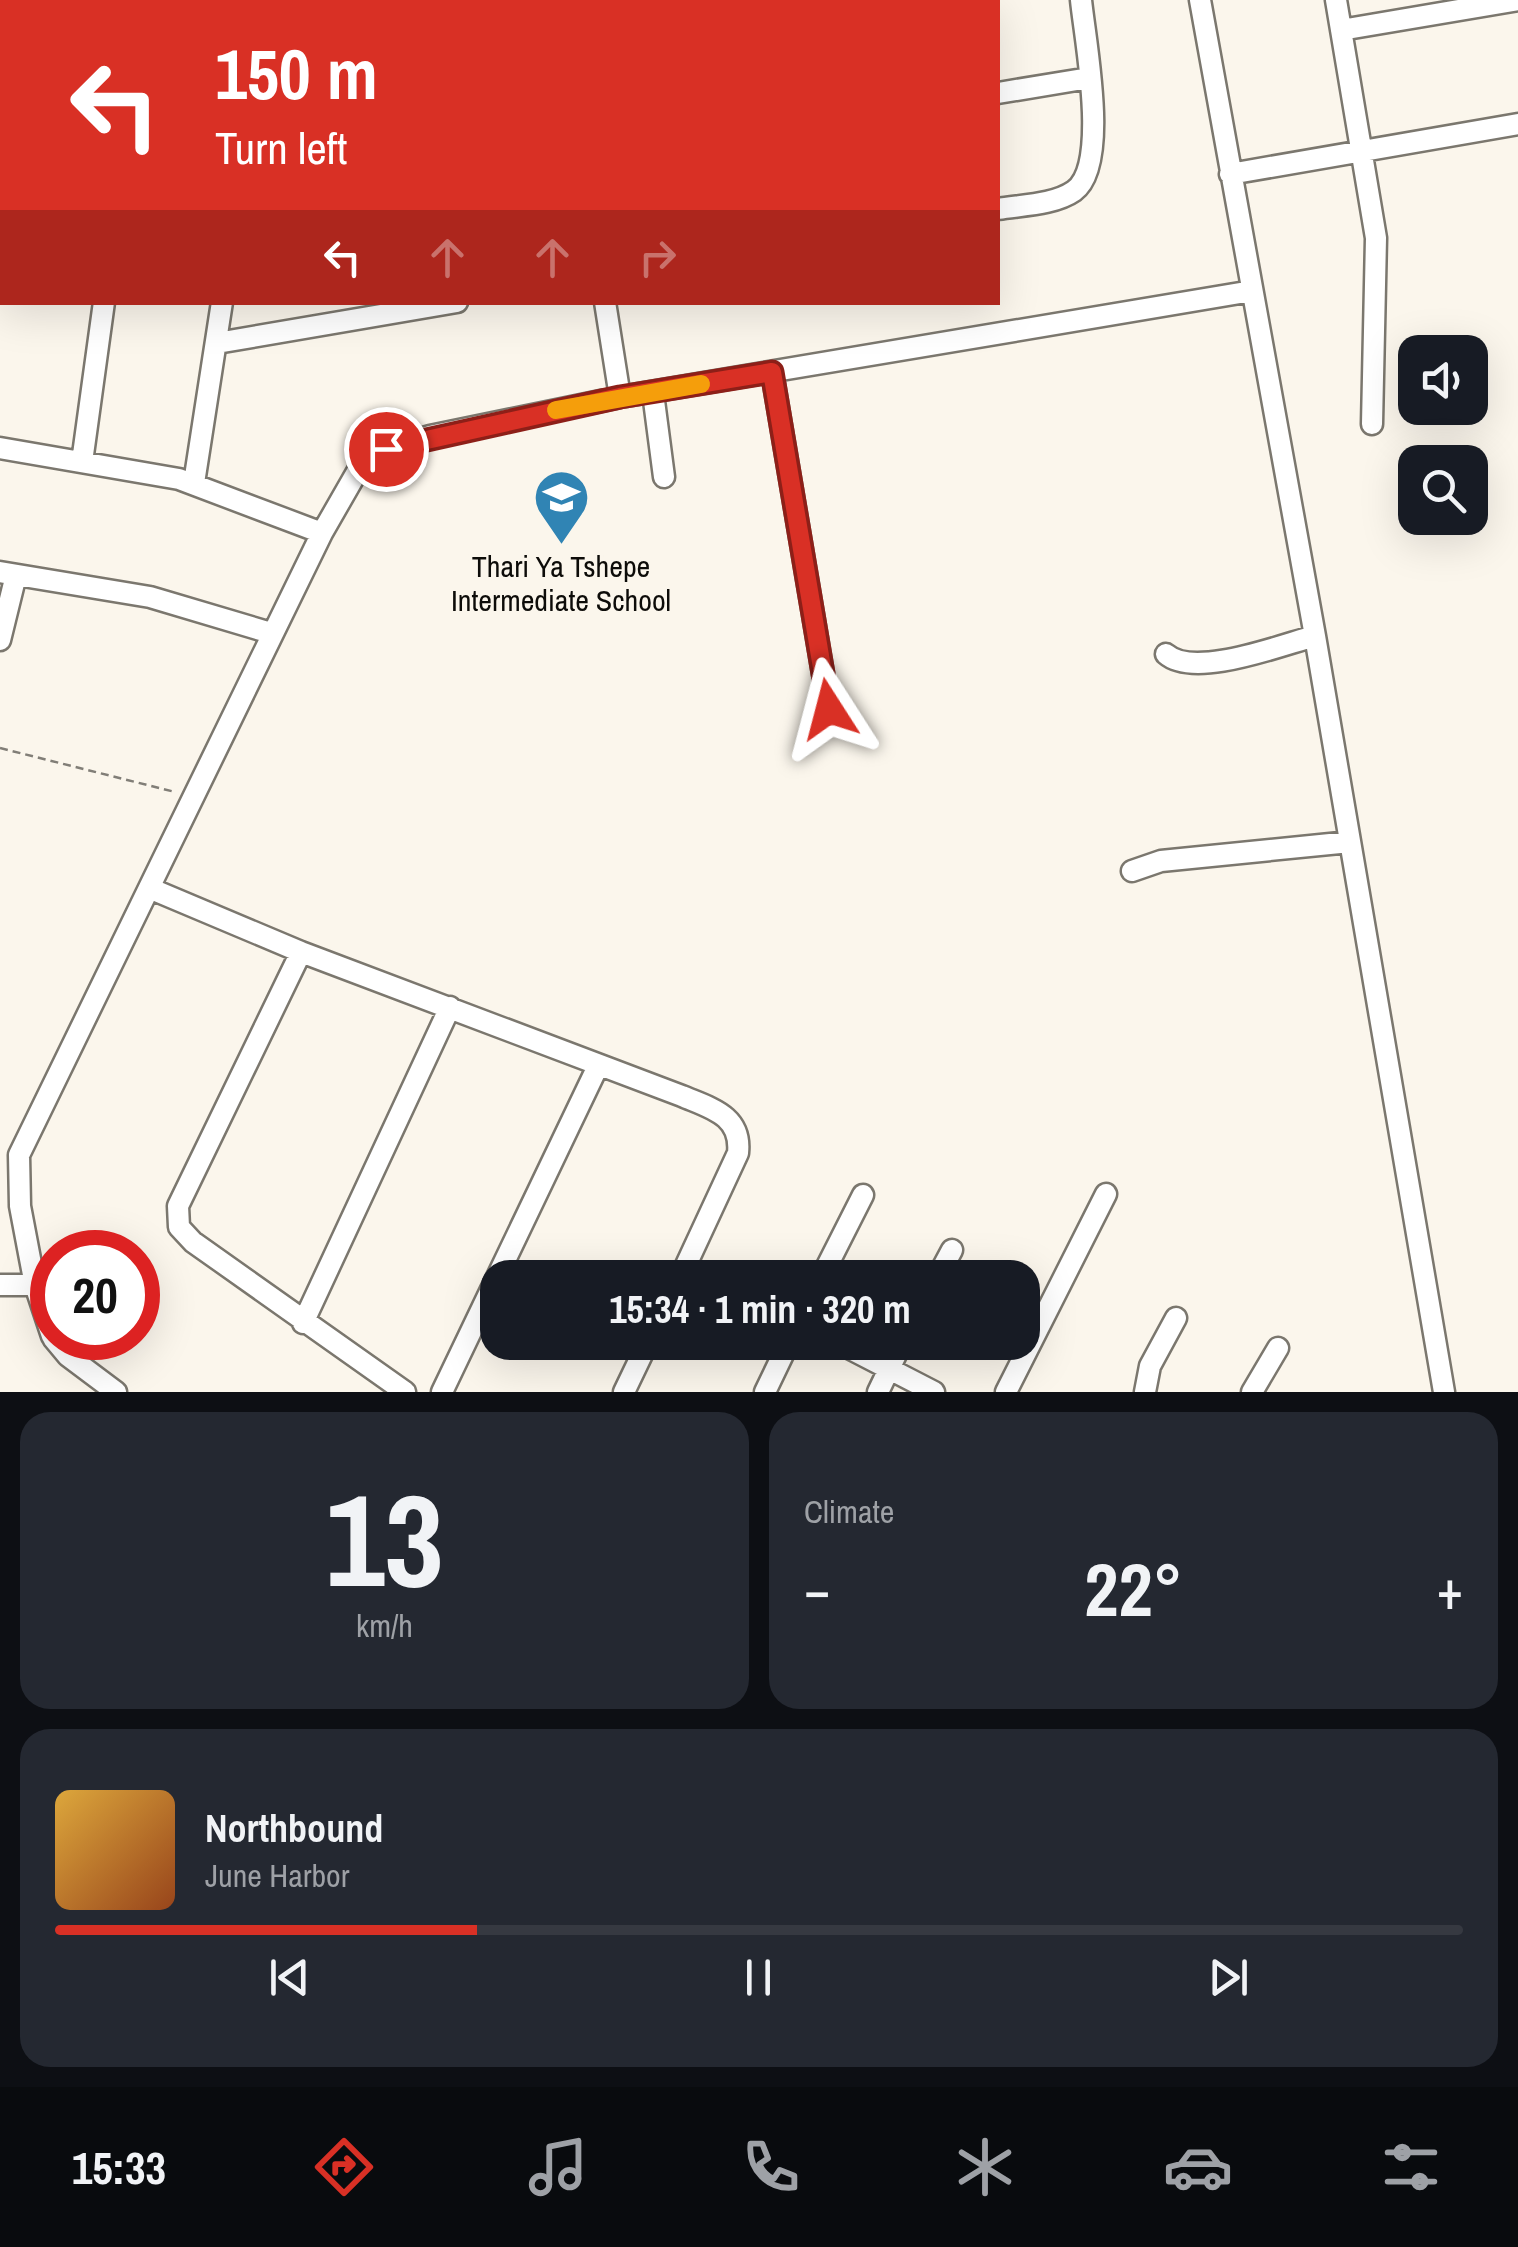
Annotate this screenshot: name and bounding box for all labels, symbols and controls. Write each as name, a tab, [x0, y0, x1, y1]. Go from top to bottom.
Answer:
text: 150 m	[215, 27, 378, 121]
icon: left	[50, 40, 180, 170]
text: Turn left	[215, 117, 347, 178]
icon: left	[315, 230, 370, 285]
icon: ahead	[420, 230, 475, 285]
icon: ahead	[525, 230, 580, 285]
icon: right	[630, 230, 685, 285]
map controls	[1398, 335, 1488, 535]
button: sound	[1398, 335, 1488, 425]
pin	[344, 407, 429, 492]
icon: arrive	[359, 422, 414, 477]
button: search	[1398, 445, 1488, 535]
school or university icon: Thari Ya Tshepe Intermediate School	[531, 468, 591, 547]
place label: Thari Ya Tshepe Intermediate School	[451, 546, 671, 620]
position arrow	[777, 657, 881, 761]
speed limit sign: 20	[30, 1230, 160, 1360]
text: 15:34 · 1 min · 320 m	[609, 1284, 911, 1335]
text: 13	[325, 1451, 444, 1627]
text: Climate	[804, 1490, 894, 1533]
text: 22°	[1084, 1538, 1183, 1639]
text: −	[804, 1552, 830, 1626]
text: +	[1437, 1552, 1463, 1626]
text: km/h	[356, 1604, 413, 1647]
text: Northbound	[205, 1803, 383, 1854]
text: June Harbor	[205, 1854, 349, 1897]
icon: previous	[262, 1950, 317, 2005]
icon: pause	[731, 1950, 786, 2005]
icon: next	[1201, 1950, 1256, 2005]
icon: directions	[309, 2132, 379, 2202]
icon: music	[523, 2132, 593, 2202]
icon: phone	[736, 2132, 806, 2202]
icon: climate	[950, 2132, 1020, 2202]
icon: car	[1163, 2132, 1233, 2202]
icon: filters	[1376, 2132, 1446, 2202]
text: 15:33	[72, 2137, 166, 2198]

